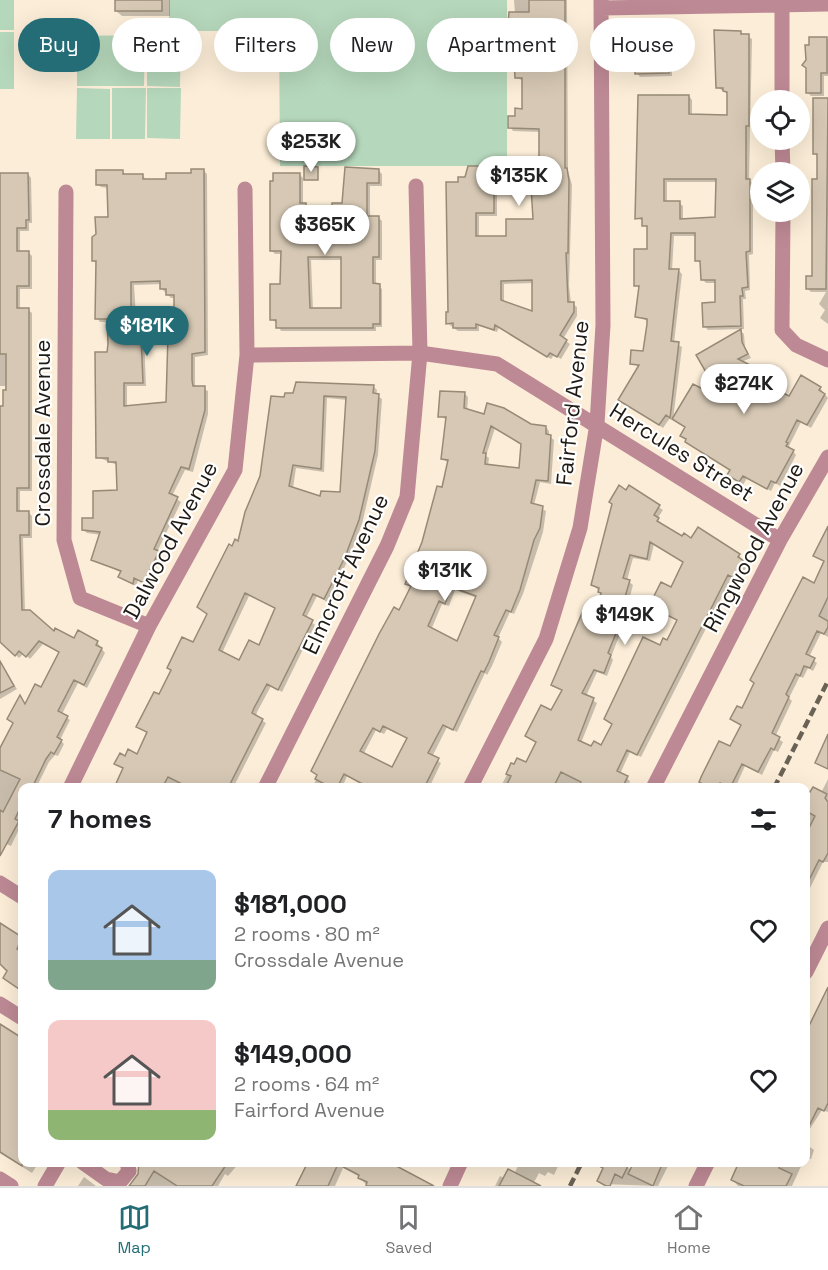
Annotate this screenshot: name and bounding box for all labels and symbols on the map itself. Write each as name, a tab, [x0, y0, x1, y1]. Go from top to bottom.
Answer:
pin: $253K	[269, 122, 353, 173]
pin: $135K	[477, 156, 561, 207]
pin: $365K	[283, 205, 367, 256]
pin: $181K	[105, 306, 189, 357]
street label: Fairford Avenue	[549, 319, 595, 487]
street label: Crossdale Avenue	[28, 339, 56, 527]
pin: $274K	[702, 364, 786, 415]
street label: Hercules Street	[605, 396, 759, 508]
street label: Dalwood Avenue	[117, 456, 223, 624]
street label: Ringwood Avenue	[696, 457, 810, 637]
street label: Elmcroft Avenue	[296, 489, 394, 659]
pin: $131K	[403, 551, 487, 602]
pin: $149K	[583, 595, 667, 646]

